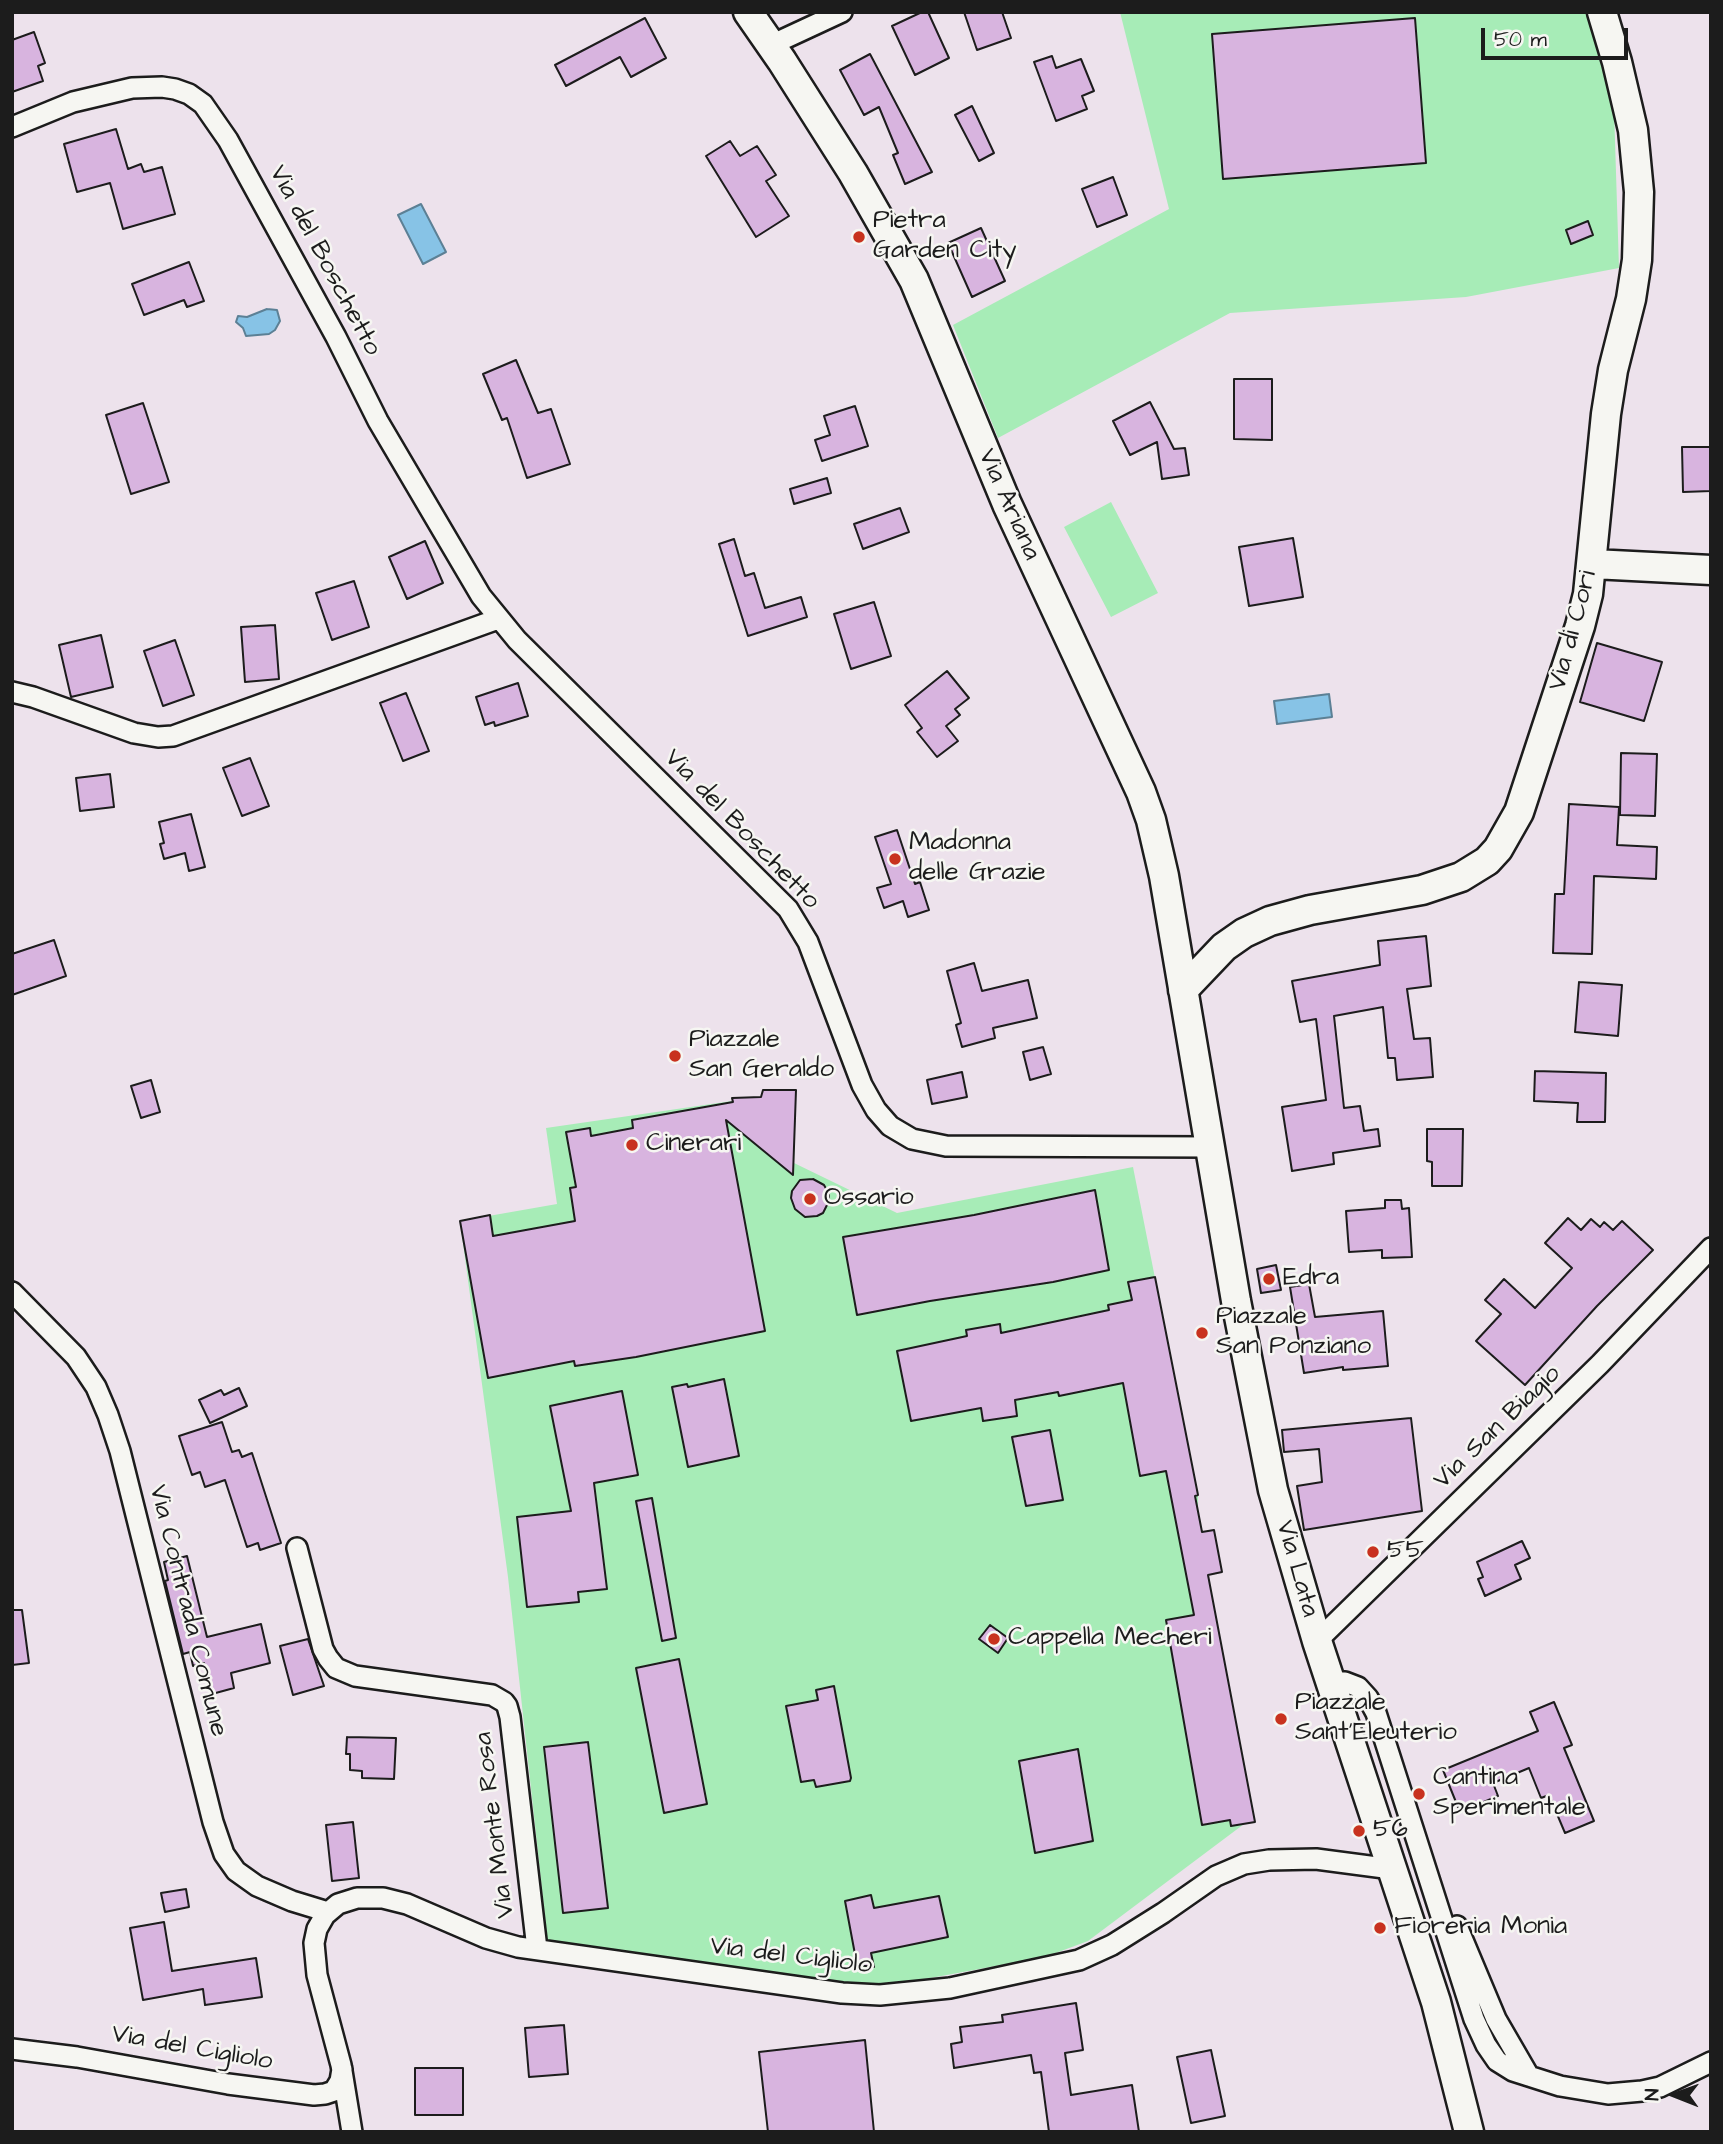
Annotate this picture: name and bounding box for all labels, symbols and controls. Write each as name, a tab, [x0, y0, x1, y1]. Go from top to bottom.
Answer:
scale bar	[1485, 14, 1632, 58]
text: 50 m	[1494, 25, 1547, 54]
street label: Via del Boschetto	[261, 161, 387, 361]
place label: Pietra Garden City	[873, 206, 1017, 268]
marker: Pietra Garden City	[851, 229, 867, 245]
street label: Via Ariana	[970, 445, 1046, 565]
street label: Via di Cori	[1543, 568, 1605, 694]
street label: Via del Boschetto	[657, 743, 825, 917]
place label: Madonna delle Grazie	[909, 828, 1046, 890]
marker: Madonna delle Grazie	[887, 851, 903, 867]
place label: Piazzale San Geraldo	[689, 1025, 834, 1086]
marker: Piazzale San Geraldo	[667, 1048, 683, 1064]
place label: Cinerari	[646, 1129, 741, 1161]
marker: Cinerari	[624, 1137, 640, 1153]
place label: Ossario	[824, 1183, 914, 1215]
marker: Ossario	[802, 1191, 818, 1207]
place label: Edra	[1283, 1263, 1339, 1295]
marker: Edra	[1261, 1271, 1277, 1287]
place label: Piazzale San Ponziano	[1216, 1302, 1371, 1364]
marker: Piazzale San Ponziano	[1194, 1325, 1210, 1341]
street label: Via San Biagio	[1428, 1360, 1568, 1496]
street label: Via Contrada Comune	[141, 1482, 233, 1740]
street label: Via Lata	[1267, 1517, 1325, 1621]
place label: 55	[1387, 1536, 1424, 1568]
marker: 55	[1365, 1544, 1381, 1560]
place label: Cappella Mecheri	[1008, 1623, 1212, 1655]
marker: Cappella Mecheri	[986, 1631, 1002, 1647]
place label: Piazzale Sant'Eleuterio	[1295, 1688, 1457, 1750]
marker: Piazzale Sant'Eleuterio	[1273, 1711, 1289, 1727]
street label: Via Monte Rosa	[469, 1730, 523, 1920]
place label: Cantina Sperimentale	[1433, 1763, 1586, 1824]
marker: Cantina Sperimentale	[1411, 1786, 1427, 1802]
place label: 56	[1373, 1815, 1408, 1847]
marker: 56	[1351, 1823, 1367, 1839]
place label: Fioreria Monia	[1394, 1912, 1567, 1944]
marker: Fioreria Monia	[1372, 1920, 1388, 1936]
street label: Via del Cigliolo	[708, 1932, 874, 1982]
street label: Via del Cigliolo	[109, 2019, 275, 2079]
north arrow	[1639, 2060, 1709, 2130]
text: N	[1639, 2088, 1666, 2101]

